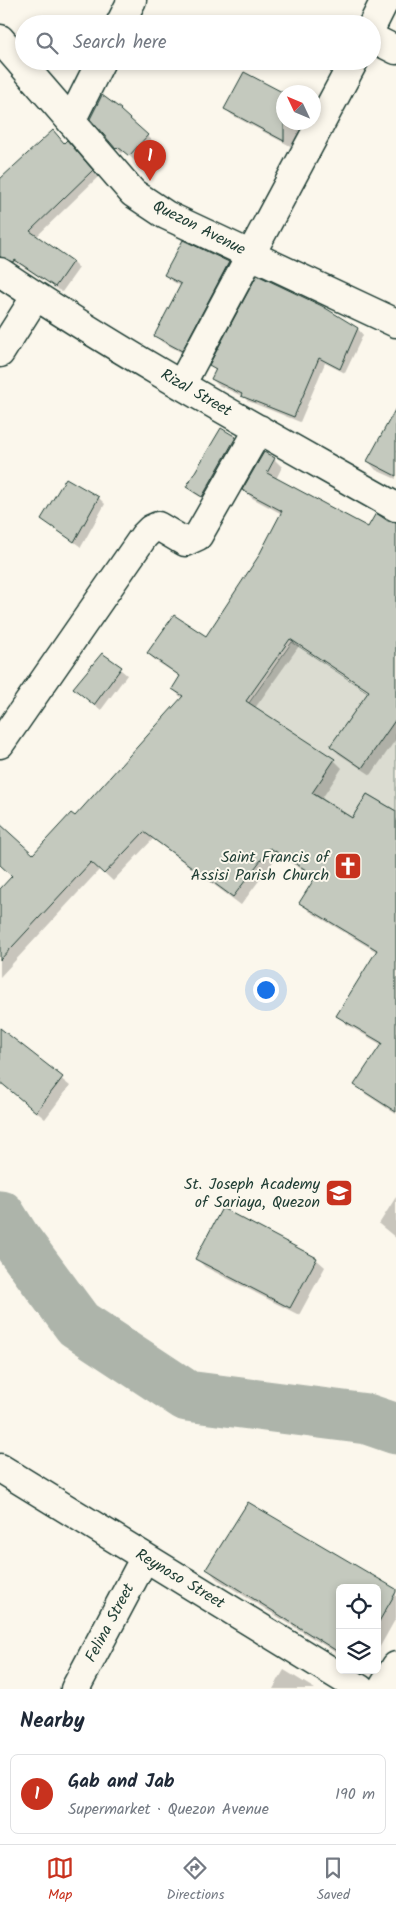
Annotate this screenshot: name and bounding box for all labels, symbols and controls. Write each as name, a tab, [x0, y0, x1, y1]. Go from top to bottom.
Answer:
search box	[15, 15, 381, 70]
text: Search here	[73, 28, 167, 58]
icon: search	[33, 29, 61, 57]
north arrow	[276, 85, 321, 130]
pin: 1	[134, 140, 166, 181]
street label: Quezon Avenue	[148, 194, 250, 262]
street label: Rizal Street	[156, 363, 237, 424]
place label: Saint Francis of Assisi Parish Church	[191, 845, 331, 888]
church icon: Saint Francis of Assisi Parish Church	[333, 851, 363, 881]
your location	[253, 977, 279, 1003]
place label: St. Joseph Academy of Sariaya, Quezon	[184, 1172, 320, 1215]
school or university icon: St. Joseph Academy of Sariaya, Quezon	[324, 1178, 354, 1208]
street label: Reynoso Street	[130, 1542, 230, 1616]
street label: Felina Street	[79, 1578, 142, 1667]
map controls	[336, 1584, 381, 1674]
button: locate	[336, 1584, 381, 1629]
button: layers	[336, 1629, 381, 1674]
text: Nearby	[20, 1705, 85, 1738]
text: Gab and Jab	[68, 1767, 175, 1797]
text: 1	[35, 1782, 39, 1807]
text: 190 m	[335, 1782, 375, 1807]
text: Supermarket · Quezon Avenue	[68, 1797, 269, 1822]
tab: Map	[46, 1854, 74, 1906]
tab: Directions	[166, 1854, 224, 1906]
tab: Saved	[317, 1854, 350, 1906]

